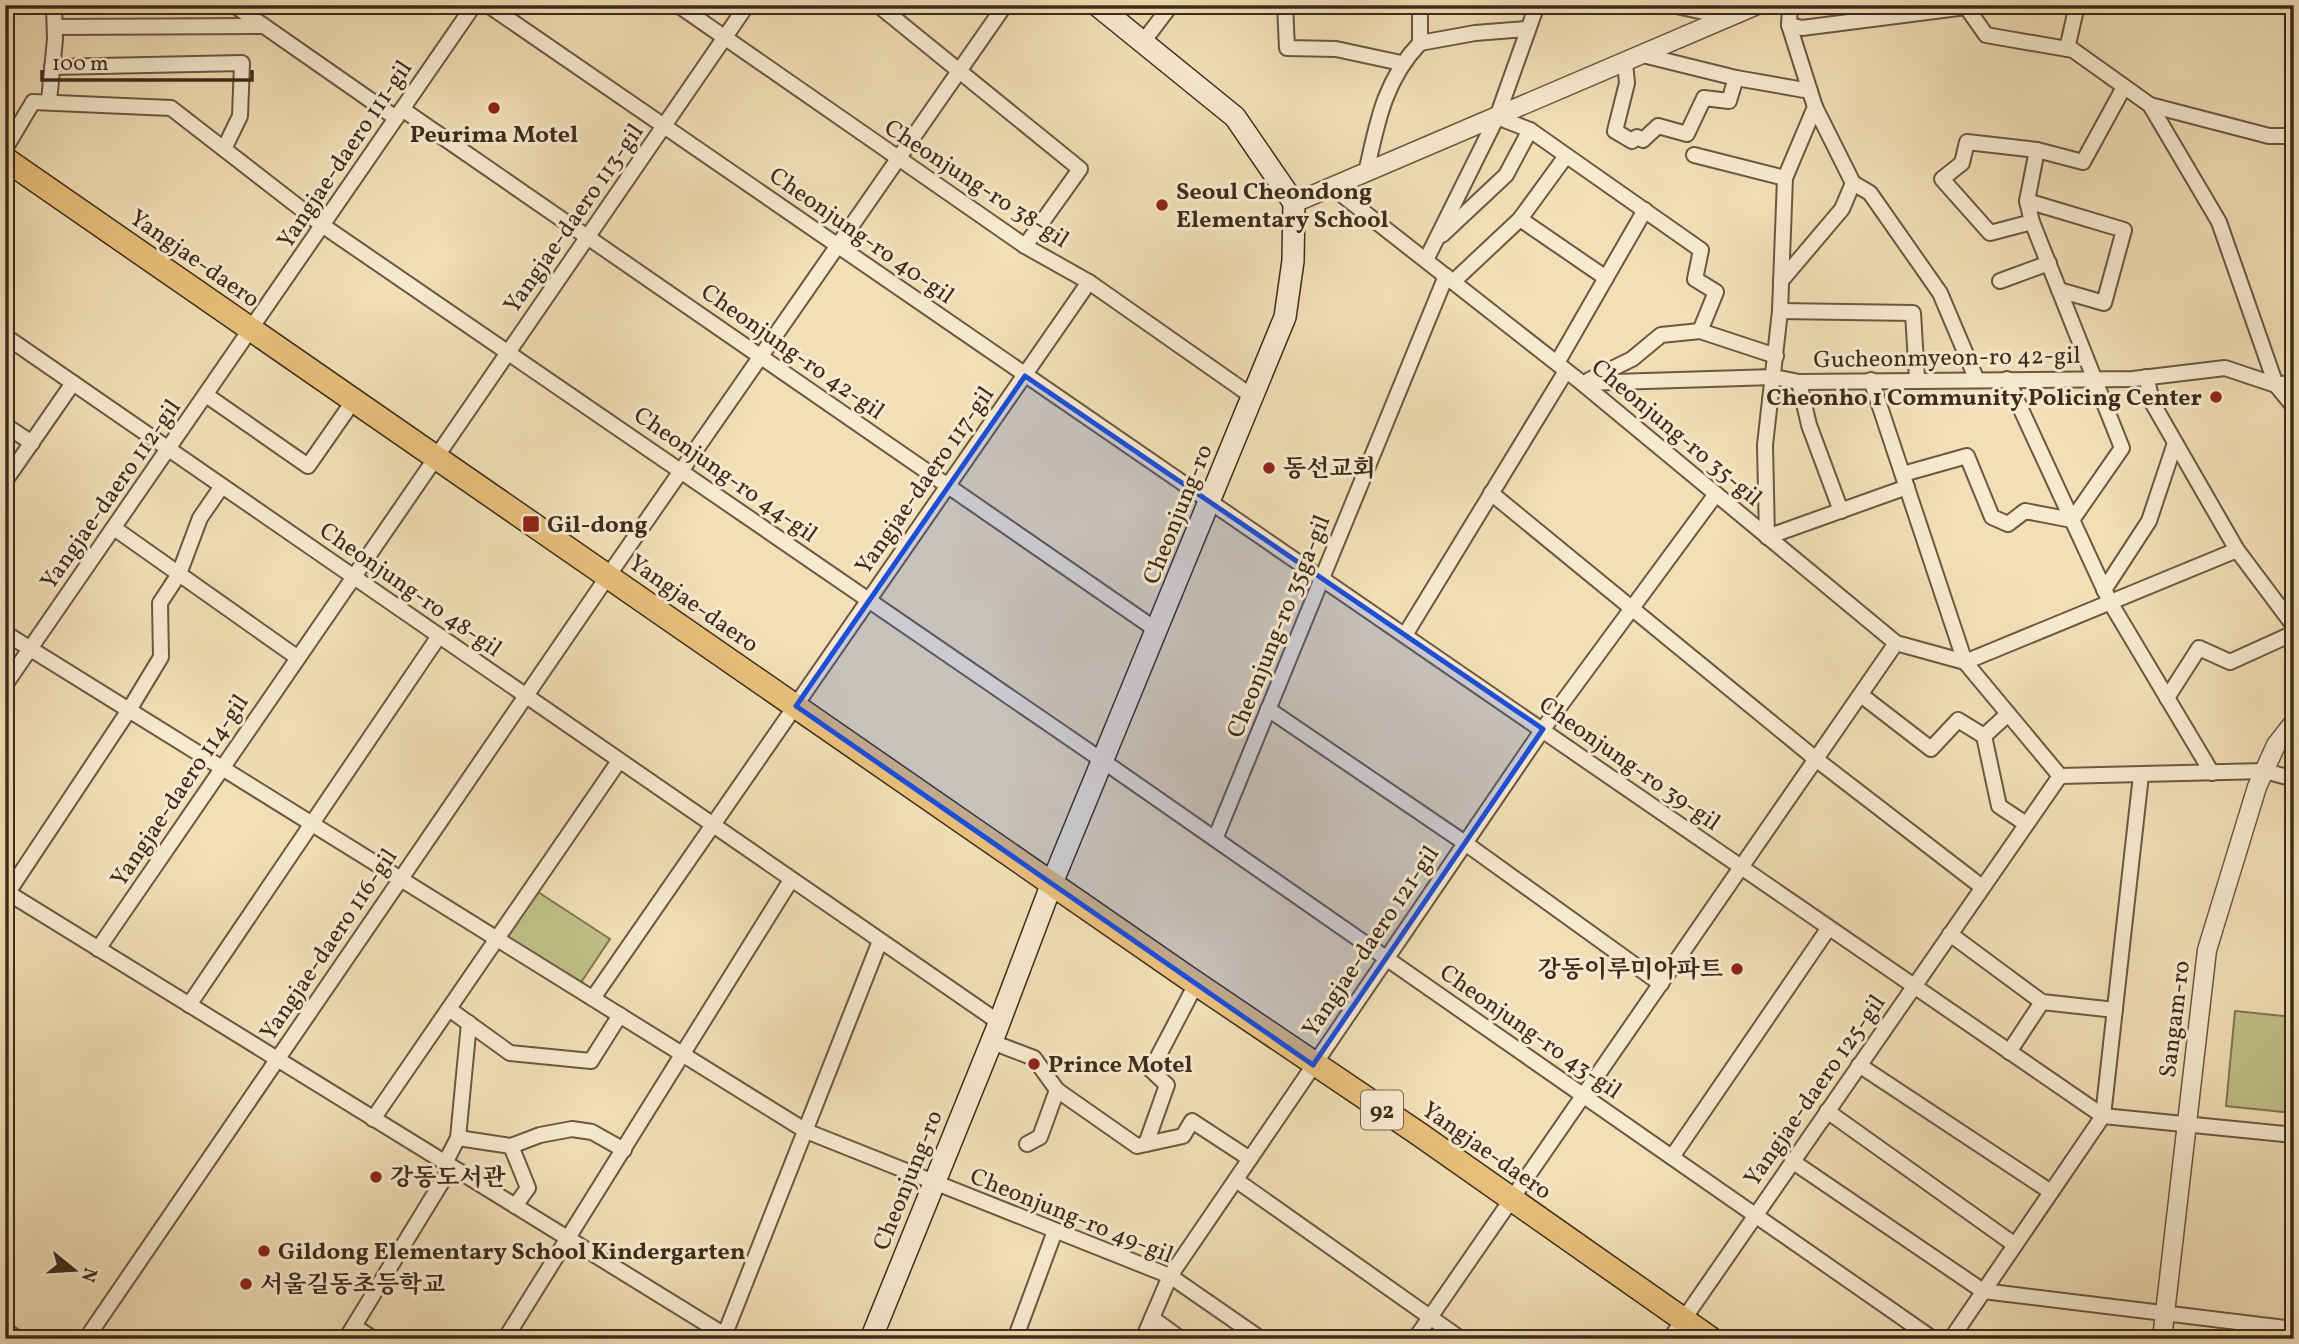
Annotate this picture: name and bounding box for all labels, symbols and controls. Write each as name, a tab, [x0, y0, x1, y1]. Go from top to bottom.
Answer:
scale bar	[42, 38, 252, 82]
text: 100 m	[52, 50, 109, 79]
street label: Yangjae-daero 111-gil	[270, 54, 421, 256]
marker: Peurima Motel	[486, 100, 502, 116]
street label: Cheonjung-ro 38-gil	[877, 112, 1075, 257]
street label: Yangjae-daero 113-gil	[496, 117, 653, 321]
place label: Peurima Motel	[410, 119, 578, 153]
street label: Cheonjung-ro 40-gil	[762, 160, 960, 313]
place label: Seoul Cheondong Elementary School	[1176, 176, 1389, 238]
marker: Seoul Cheondong Elementary School	[1154, 197, 1170, 213]
street label: Yangjae-daero	[122, 202, 266, 317]
street label: Cheonjung-ro 42-gil	[693, 276, 890, 429]
street label: Gucheonmyeon-ro 42-gil	[1813, 340, 2081, 378]
street label: Cheonjung-ro 35-gil	[1583, 352, 1768, 515]
street label: Yangjae-daero 117-gil	[848, 380, 1003, 582]
place label: Cheonho 1 Community Policing Center	[1766, 382, 2202, 416]
marker: Cheonho 1 Community Policing Center	[2208, 389, 2224, 405]
street label: Yangjae-daero 112-gil	[33, 393, 190, 597]
street label: Cheonjung-ro 44-gil	[626, 399, 824, 552]
street label: Cheonjung-ro	[1135, 440, 1222, 590]
place label: 동선교회	[1283, 453, 1376, 487]
marker: 동선교회	[1261, 460, 1277, 476]
place label: Gil-dong	[547, 509, 648, 543]
street label: Cheonjung-ro 35ga-gil	[1220, 510, 1340, 743]
marker: Gil-dong	[521, 514, 541, 534]
street label: Cheonjung-ro 48-gil	[312, 515, 508, 666]
street label: Yangjae-daero	[621, 547, 765, 662]
street label: Yangjae-daero 114-gil	[104, 688, 258, 894]
street label: Cheonjung-ro 39-gil	[1531, 689, 1727, 840]
street label: Yangjae-daero 121-gil	[1295, 840, 1448, 1045]
street label: Yangjae-daero 116-gil	[253, 842, 407, 1048]
place label: 강동이루미아파트	[1538, 954, 1723, 988]
street label: Cheonjung-ro 43-gil	[1432, 957, 1628, 1108]
street label: Sangam-ro	[2152, 959, 2200, 1080]
marker: 강동이루미아파트	[1729, 961, 1745, 977]
street label: Yangjae-daero 125-gil	[1737, 988, 1895, 1194]
place label: Prince Motel	[1048, 1049, 1193, 1083]
marker: Prince Motel	[1026, 1056, 1042, 1072]
road number: 92	[1361, 1091, 1403, 1130]
street label: Yangjae-daero	[1414, 1094, 1558, 1209]
street label: Cheonjung-ro	[865, 1106, 952, 1256]
street label: Cheonjung-ro 49-gil	[964, 1161, 1178, 1273]
place label: 강동도서관	[390, 1162, 506, 1196]
marker: 강동도서관	[368, 1169, 384, 1185]
north arrow	[38, 1236, 108, 1306]
place label: Gildong Elementary School Kindergarten	[278, 1236, 746, 1270]
marker: Gildong Elementary School Kindergarten	[256, 1243, 272, 1259]
text: N	[74, 1264, 103, 1285]
place label: 서울길동초등학교	[260, 1269, 445, 1303]
marker: 서울길동초등학교	[238, 1276, 254, 1292]

